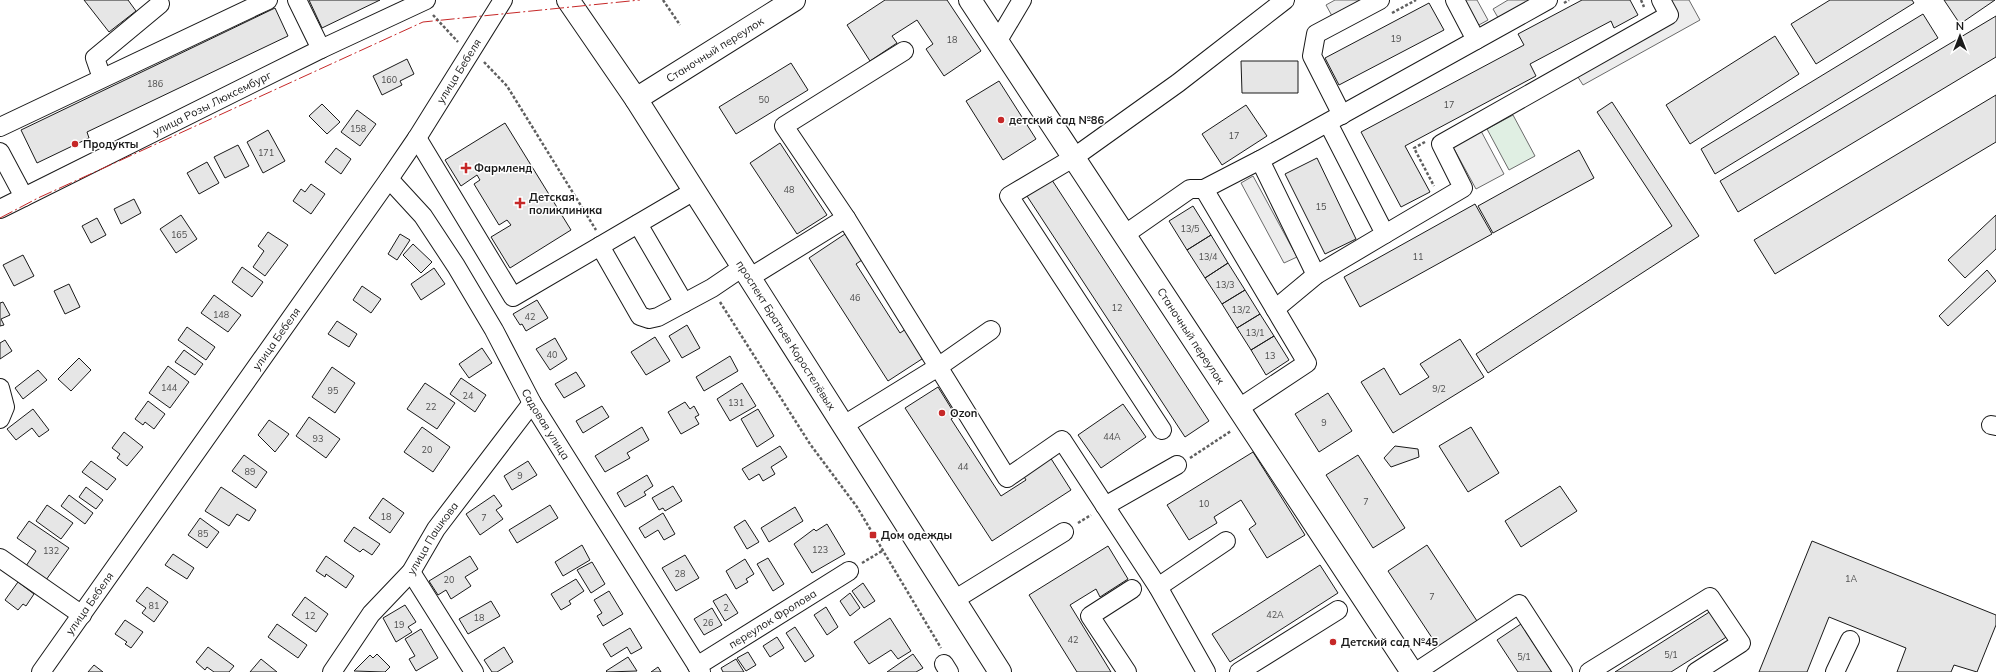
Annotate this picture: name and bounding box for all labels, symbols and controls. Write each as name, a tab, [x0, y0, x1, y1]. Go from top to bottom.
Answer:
street label: Станочный переулок	[663, 14, 766, 85]
north arrow	[1940, 16, 1980, 56]
text: N	[1956, 19, 1964, 33]
house number: 19	[1391, 33, 1401, 44]
house number: 18	[947, 34, 957, 45]
street label: улица Бебеля	[433, 36, 484, 106]
street label: улица Розы Люксембург	[150, 68, 274, 139]
house number: 160	[381, 74, 397, 85]
house number: 186	[147, 78, 163, 89]
house number: 50	[759, 94, 769, 105]
house number: 17	[1444, 99, 1454, 110]
place label: детский сад №86	[1009, 113, 1104, 127]
marker: детский сад №86	[996, 115, 1006, 125]
house number: 158	[350, 123, 366, 134]
house number: 17	[1229, 130, 1239, 141]
place label: Продукты	[83, 137, 139, 151]
marker: Продукты	[70, 139, 80, 149]
house number: 171	[258, 147, 274, 158]
place label: Фармленд	[474, 161, 532, 175]
marker: Фармленд	[461, 163, 471, 173]
house number: 48	[784, 184, 794, 195]
place label: Детская поликлиника	[529, 190, 602, 217]
marker: Детская поликлиника	[514, 197, 526, 209]
house number: 15	[1316, 201, 1327, 212]
house number: 13/5	[1181, 223, 1200, 234]
house number: 165	[171, 229, 188, 240]
house number: 13/4	[1199, 251, 1218, 262]
house number: 11	[1413, 251, 1423, 262]
street label: проспект Братьев Коростелёвых	[733, 258, 839, 413]
house number: 13/3	[1216, 279, 1234, 290]
street label: Станочный переулок	[1154, 285, 1228, 387]
house number: 46	[850, 292, 860, 303]
house number: 12	[1112, 302, 1122, 313]
house number: 13/2	[1232, 304, 1250, 315]
street label: улица Бебеля	[249, 305, 303, 373]
house number: 148	[213, 309, 229, 320]
house number: 42	[525, 311, 535, 322]
house number: 13/1	[1246, 327, 1264, 338]
house number: 40	[547, 349, 557, 360]
house number: 13	[1265, 350, 1275, 361]
house number: 144	[161, 382, 178, 393]
house number: 9/2	[1432, 383, 1446, 394]
house number: 95	[328, 385, 339, 396]
street label: Садовая улица	[519, 386, 573, 462]
house number: 24	[463, 390, 474, 401]
house number: 131	[728, 397, 744, 408]
house number: 22	[426, 401, 436, 412]
place label: Ozon	[950, 406, 977, 420]
marker: Ozon	[937, 408, 947, 418]
house number: 9	[1321, 417, 1327, 428]
house number: 44А	[1103, 431, 1121, 442]
house number: 93	[313, 433, 323, 444]
house number: 20	[422, 444, 432, 455]
house number: 44	[958, 461, 969, 472]
house number: 89	[245, 466, 255, 477]
house number: 9	[517, 470, 523, 481]
house number: 7	[1363, 496, 1369, 507]
house number: 10	[1199, 498, 1209, 509]
street label: улица Пашкова	[404, 499, 461, 577]
house number: 18	[381, 511, 391, 522]
house number: 7	[481, 512, 487, 523]
house number: 85	[198, 528, 209, 539]
place label: Дом одежды	[881, 528, 952, 542]
marker: Дом одежды	[868, 530, 878, 540]
house number: 123	[812, 544, 828, 555]
house number: 132	[43, 545, 59, 556]
house number: 28	[675, 568, 685, 579]
street label: улица Бебеля	[63, 569, 116, 637]
house number: 1А	[1845, 573, 1857, 584]
house number: 20	[444, 574, 454, 585]
street label: переулок Фролова	[726, 586, 819, 652]
house number: 7	[1429, 591, 1435, 602]
house number: 81	[149, 600, 159, 611]
house number: 2	[723, 602, 729, 613]
house number: 42А	[1266, 609, 1284, 620]
house number: 12	[305, 610, 315, 621]
house number: 18	[474, 612, 484, 623]
house number: 26	[703, 617, 713, 628]
house number: 19	[394, 619, 404, 630]
house number: 42	[1068, 634, 1078, 645]
place label: Детский сад №45	[1341, 635, 1439, 649]
marker: Детский сад №45	[1328, 637, 1338, 647]
house number: 5/1	[1664, 649, 1678, 660]
house number: 5/1	[1517, 651, 1531, 662]

